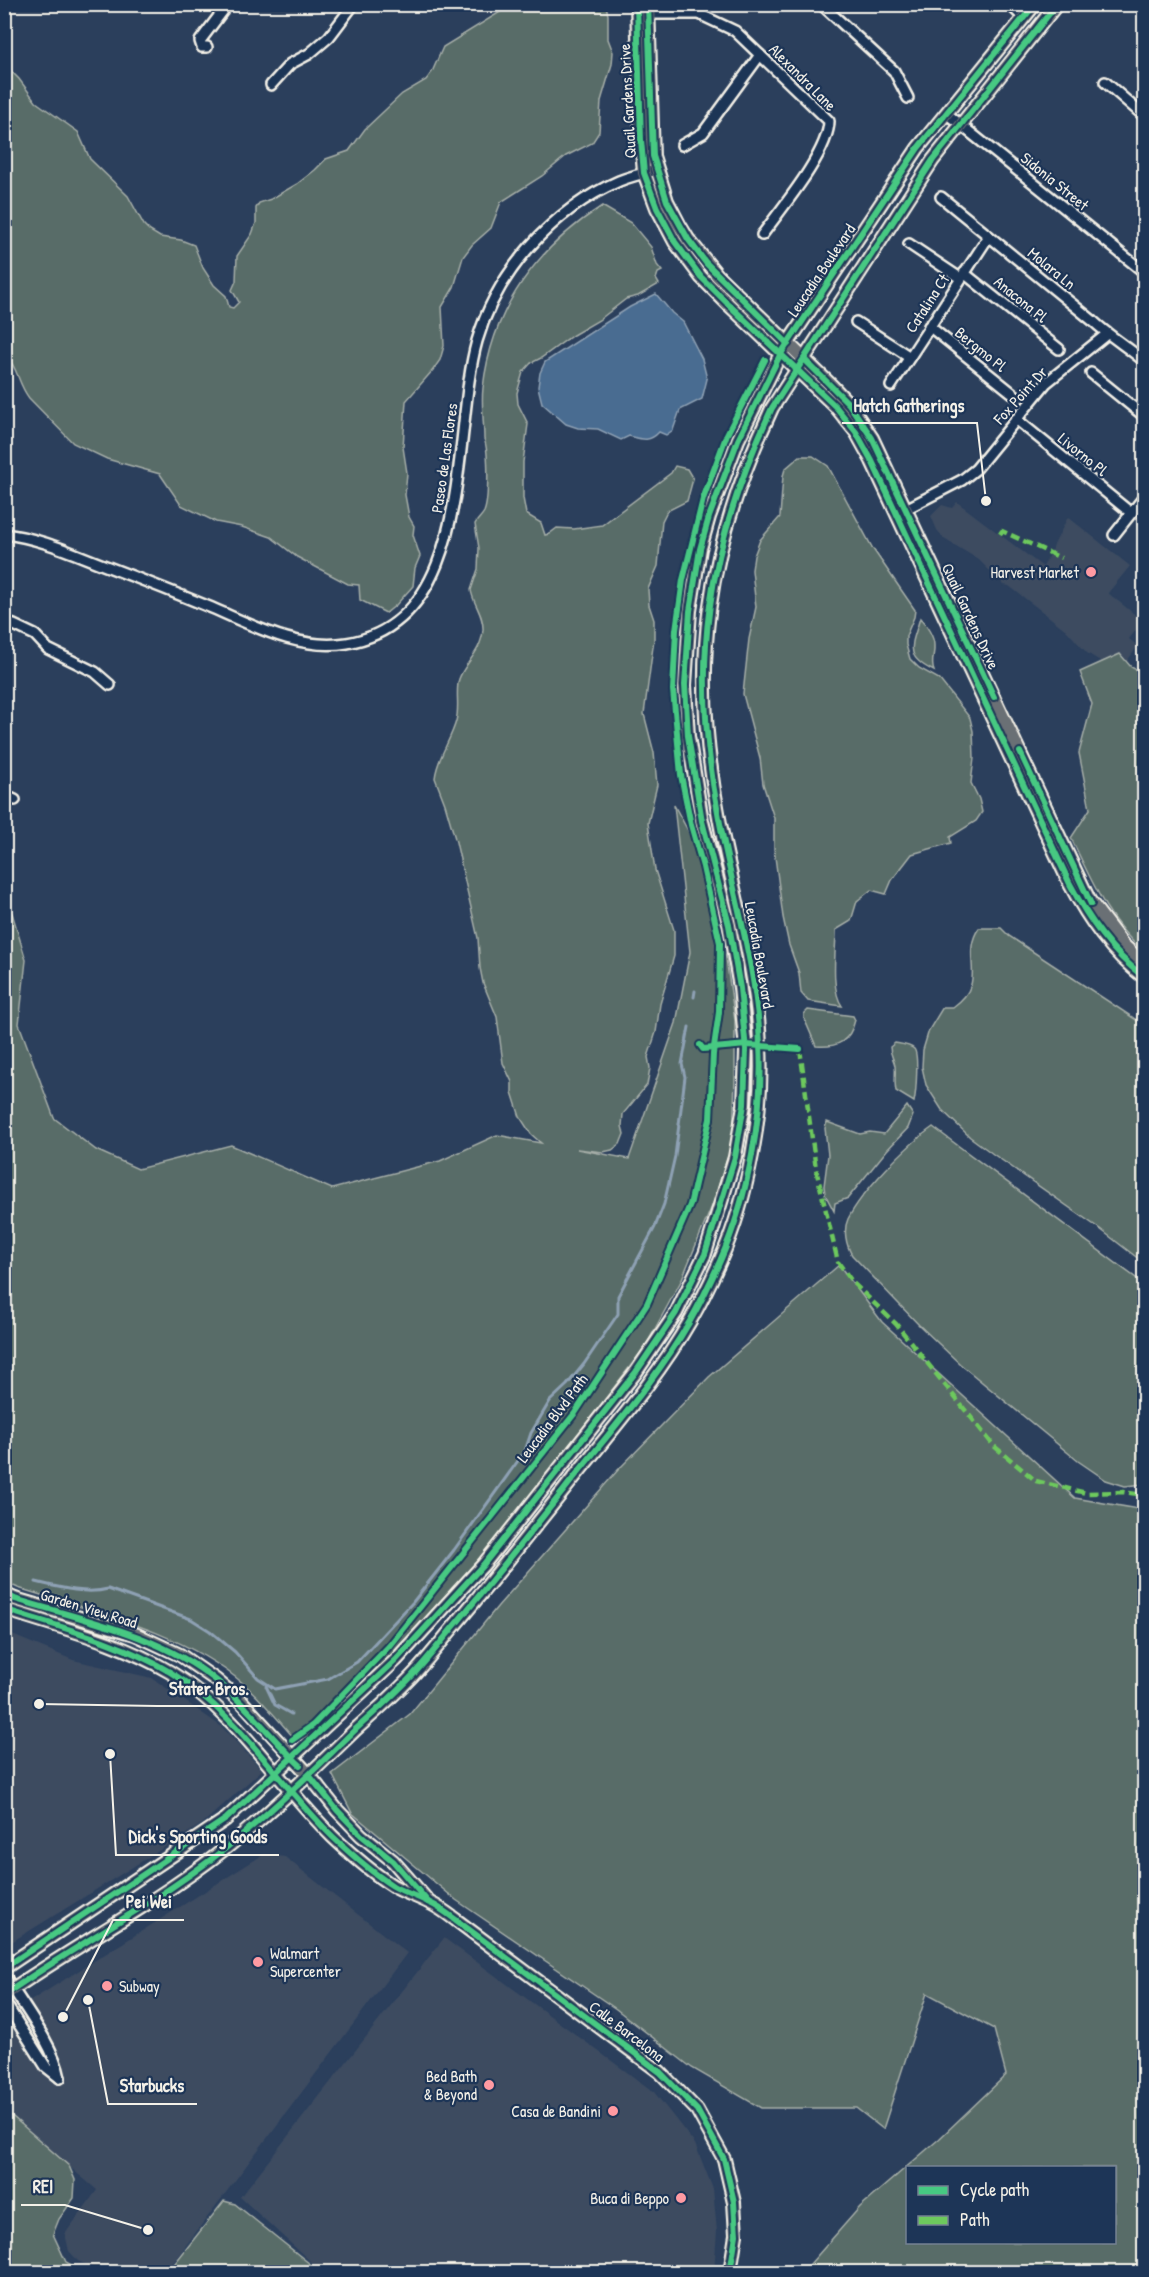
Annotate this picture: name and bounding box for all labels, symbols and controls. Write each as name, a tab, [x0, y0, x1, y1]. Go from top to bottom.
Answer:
street label: Alexandra Lane	[764, 38, 842, 116]
street label: Quail Gardens Drive	[613, 43, 641, 159]
street label: Sidonia Street	[1016, 147, 1094, 216]
street label: Leucadia Boulevard	[782, 219, 860, 321]
street label: Molara Ln	[1023, 242, 1081, 294]
street label: Catalina Ct	[900, 269, 954, 337]
street label: Anacona Pl	[990, 271, 1053, 328]
street label: Bergmo Pl	[950, 321, 1012, 377]
street label: Fox Point Dr	[987, 361, 1052, 430]
callout: Hatch Gatherings	[842, 387, 977, 423]
text: Hatch Gatherings	[853, 393, 965, 419]
street label: Paseo de Las Flores	[425, 402, 463, 514]
street label: Livorno Pl	[1054, 427, 1113, 481]
street label: Quail Gardens Drive	[937, 559, 1005, 673]
place label: Harvest Market	[991, 561, 1079, 583]
marker: Harvest Market	[1084, 565, 1098, 579]
street label: Leucadia Boulevard	[740, 900, 780, 1010]
street label: Leucadia Blvd Path	[511, 1369, 593, 1467]
street label: Garden View Road	[38, 1583, 140, 1633]
callout: Stater Bros.	[157, 1670, 261, 1706]
text: Stater Bros.	[169, 1676, 249, 1701]
callout: Dick's Sporting Goods	[116, 1819, 279, 1855]
text: Dick's Sporting Goods	[129, 1824, 267, 1850]
callout: Pei Wei	[113, 1884, 184, 1920]
text: Pei Wei	[126, 1889, 172, 1914]
place label: Walmart Supercenter	[270, 1942, 341, 1982]
marker: Walmart Supercenter	[251, 1955, 265, 1969]
place label: Subway	[119, 1975, 160, 1997]
marker: Subway	[100, 1979, 114, 1993]
street label: Calle Barcelona	[585, 1995, 669, 2067]
place label: Bed Bath & Beyond	[424, 2065, 477, 2105]
callout: Starbucks	[108, 2068, 197, 2104]
text: Starbucks	[120, 2073, 184, 2098]
marker: Bed Bath & Beyond	[482, 2078, 496, 2092]
place label: Casa de Bandini	[511, 2100, 601, 2122]
marker: Casa de Bandini	[606, 2104, 620, 2118]
legend	[906, 2166, 1116, 2244]
callout: REI	[21, 2169, 65, 2205]
text: REI	[33, 2174, 53, 2199]
text: Cycle path	[960, 2177, 1030, 2202]
place label: Buca di Beppo	[590, 2187, 670, 2209]
marker: Buca di Beppo	[674, 2191, 688, 2205]
text: Path	[960, 2207, 990, 2232]

